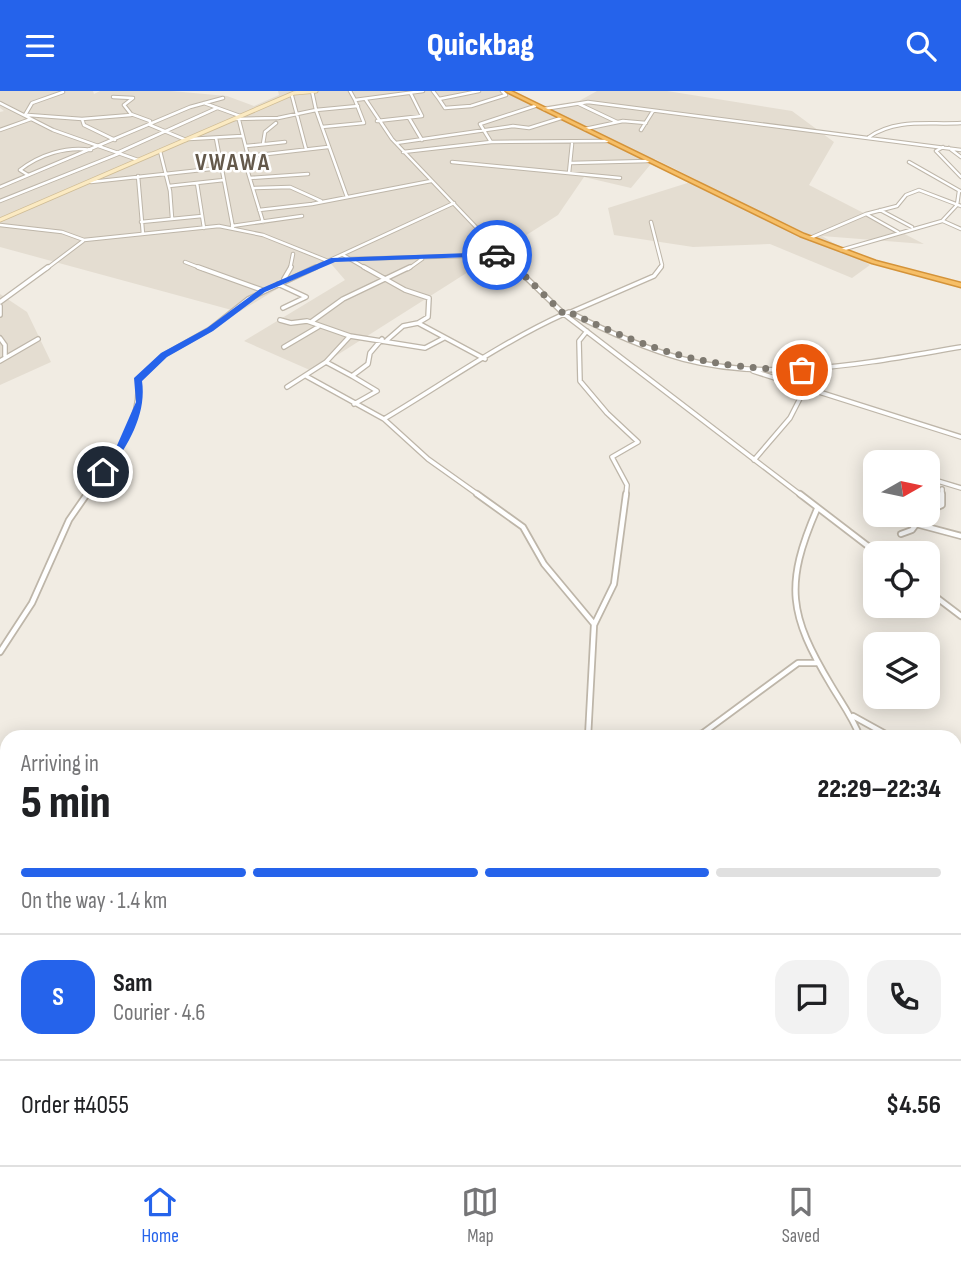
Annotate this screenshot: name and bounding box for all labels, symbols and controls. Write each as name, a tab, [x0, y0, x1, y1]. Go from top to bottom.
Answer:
text: Quickbag	[427, 26, 534, 65]
icon: menu	[21, 27, 59, 65]
icon: search	[902, 27, 940, 65]
district label: VWAWA	[195, 148, 271, 177]
courier	[462, 220, 532, 290]
icon: car	[478, 236, 516, 274]
pin	[772, 340, 832, 400]
icon: bag	[783, 351, 821, 389]
pin	[73, 442, 133, 502]
north arrow	[863, 450, 940, 527]
map controls	[863, 450, 940, 709]
icon: home	[84, 453, 122, 491]
button: locate	[863, 541, 940, 618]
button: layers	[863, 632, 940, 709]
text: Arriving in	[21, 750, 99, 778]
text: 22:29–22:34	[817, 774, 941, 805]
text: 5 min	[21, 776, 111, 831]
text: On the way · 1.4 km	[21, 887, 167, 915]
button: chat	[775, 960, 849, 1034]
button: phone	[867, 960, 941, 1034]
text: Sam	[113, 968, 153, 999]
text: S	[52, 982, 64, 1013]
text: Courier · 4.6	[113, 999, 205, 1027]
text: Order #4055	[21, 1090, 129, 1121]
text: $4.56	[886, 1090, 941, 1121]
tab: Home	[141, 1183, 179, 1248]
tab: Map	[461, 1183, 499, 1248]
tab: Saved	[782, 1183, 820, 1248]

